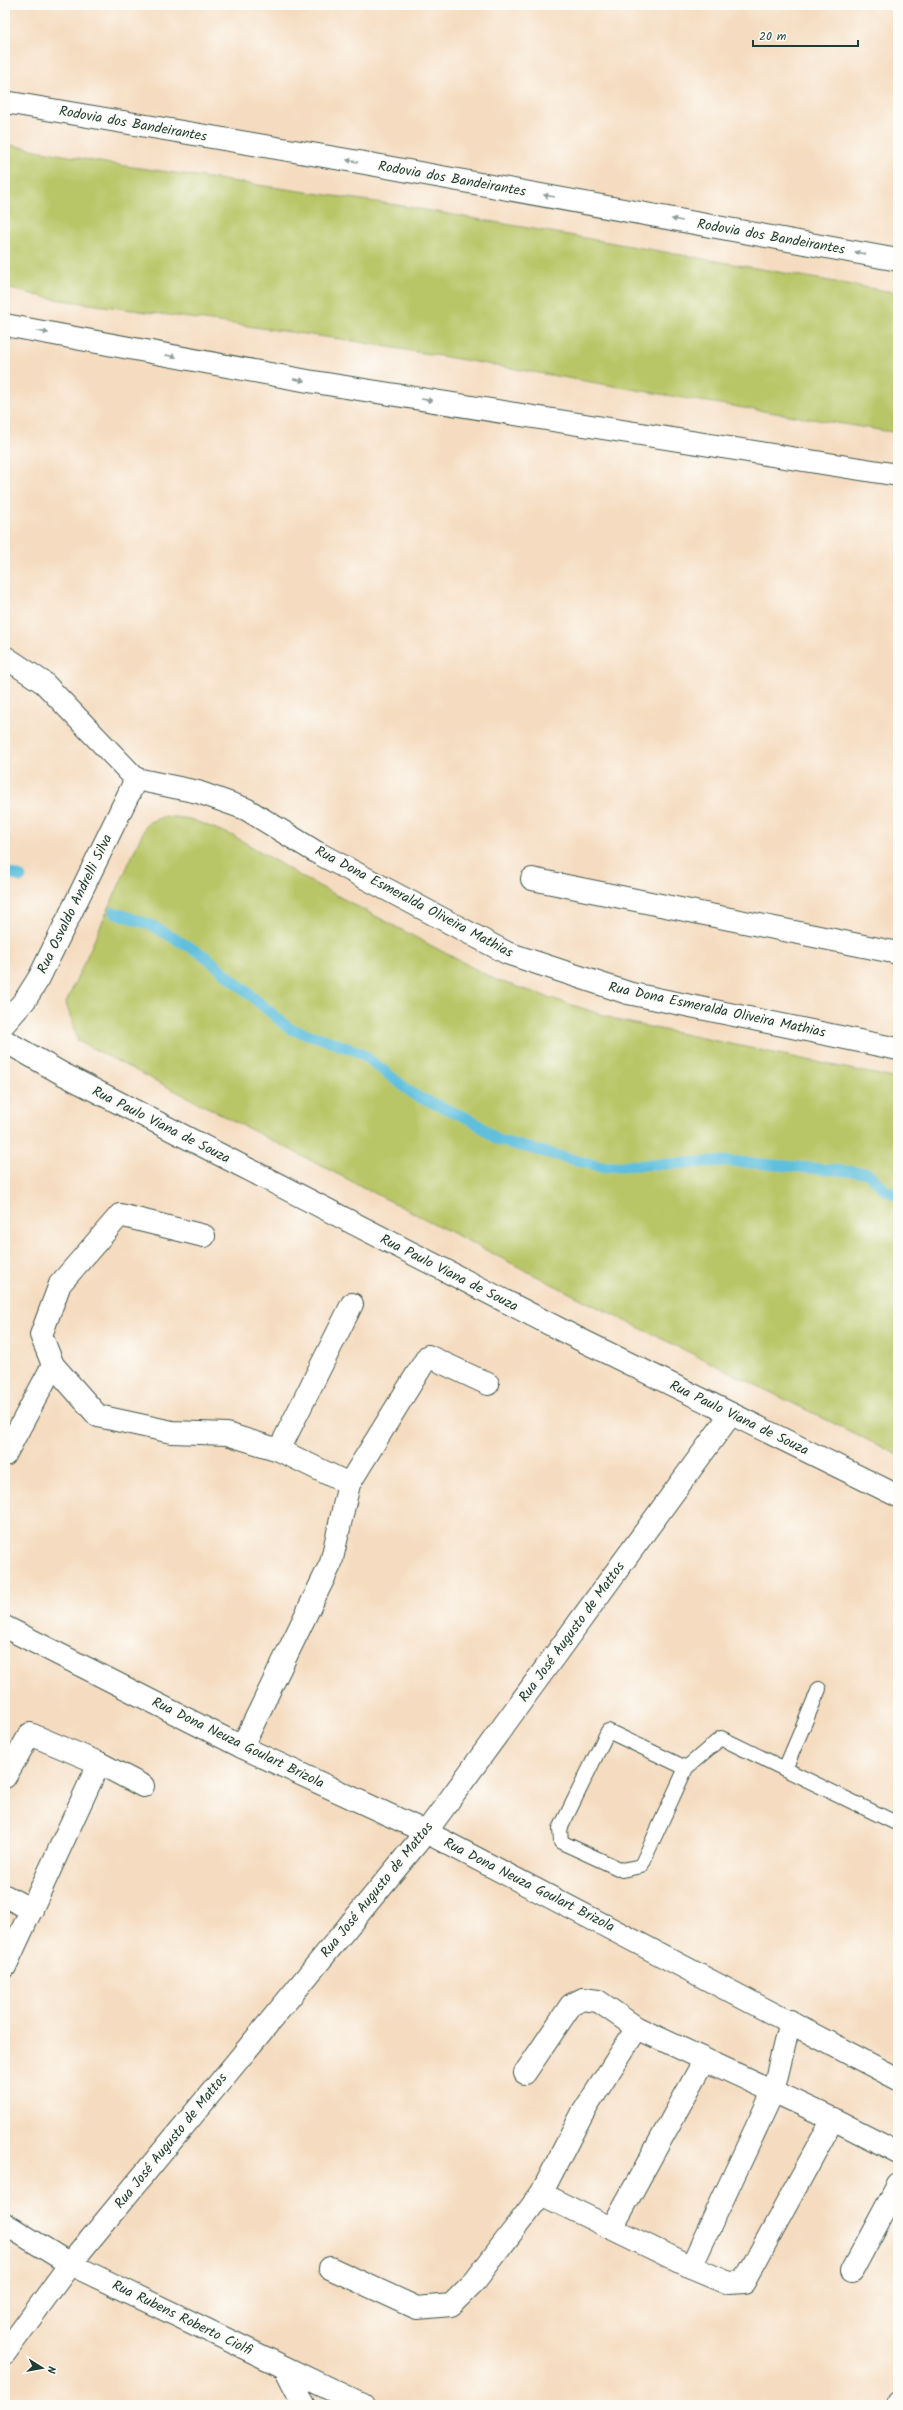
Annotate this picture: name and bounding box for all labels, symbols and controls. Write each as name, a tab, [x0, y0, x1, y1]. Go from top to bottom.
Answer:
scale bar	[753, 22, 858, 48]
text: 20 m	[759, 27, 787, 46]
street label: Rodovia dos Bandeirantes	[57, 100, 209, 148]
street label: Rodovia dos Bandeirantes	[376, 155, 528, 203]
one-way arrow	[346, 158, 358, 164]
one-way arrow	[543, 193, 555, 199]
street label: Rodovia dos Bandeirantes	[695, 213, 847, 261]
one-way arrow	[671, 216, 683, 222]
one-way arrow	[854, 250, 866, 256]
one-way arrow	[37, 330, 49, 336]
one-way arrow	[165, 353, 177, 359]
one-way arrow	[293, 377, 305, 383]
one-way arrow	[421, 397, 433, 403]
street label: Rua Osvaldo Andrelli Silva	[32, 830, 118, 978]
street label: Rua Dona Esmeralda Oliveira Mathias	[311, 840, 517, 964]
street label: Rua Dona Esmeralda Oliveira Mathias	[606, 976, 828, 1044]
street label: Rua Paulo Viana de Souza	[88, 1081, 234, 1169]
street label: Rua Paulo Viana de Souza	[376, 1229, 522, 1317]
street label: Rua Paulo Viana de Souza	[666, 1375, 812, 1461]
street label: Rua José Augusto de Mattos	[513, 1557, 631, 1707]
street label: Rua Dona Neuza Goulart Brizola	[148, 1692, 328, 1794]
street label: Rua José Augusto de Mattos	[315, 1817, 439, 1963]
street label: Rua Dona Neuza Goulart Brizola	[440, 1832, 618, 1938]
street label: Rua José Augusto de Mattos	[109, 2068, 233, 2214]
street label: Rua Rubens Roberto Ciolfi	[108, 2274, 256, 2362]
north arrow	[22, 2348, 62, 2388]
text: N	[41, 2365, 60, 2375]

